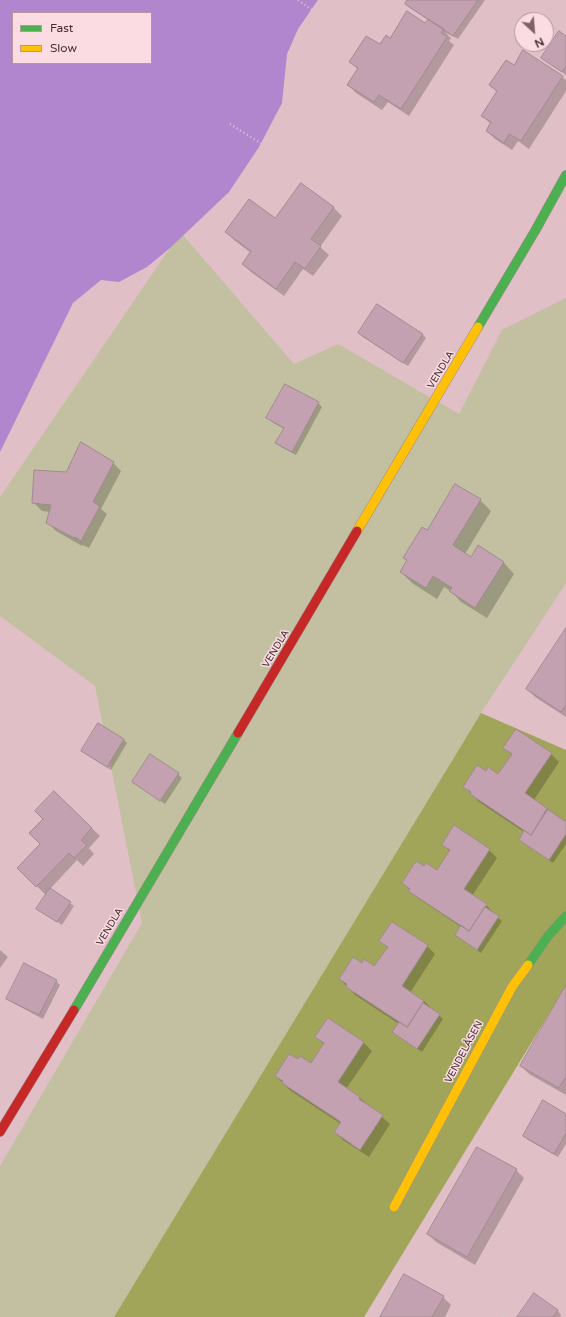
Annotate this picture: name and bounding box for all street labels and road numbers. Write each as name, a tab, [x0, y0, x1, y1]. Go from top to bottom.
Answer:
street label: VENDLA	[425, 349, 457, 391]
street label: VENDLA	[260, 628, 292, 670]
street label: VENDLA	[94, 906, 126, 948]
street label: VENDELÅSEN	[443, 1019, 485, 1085]

